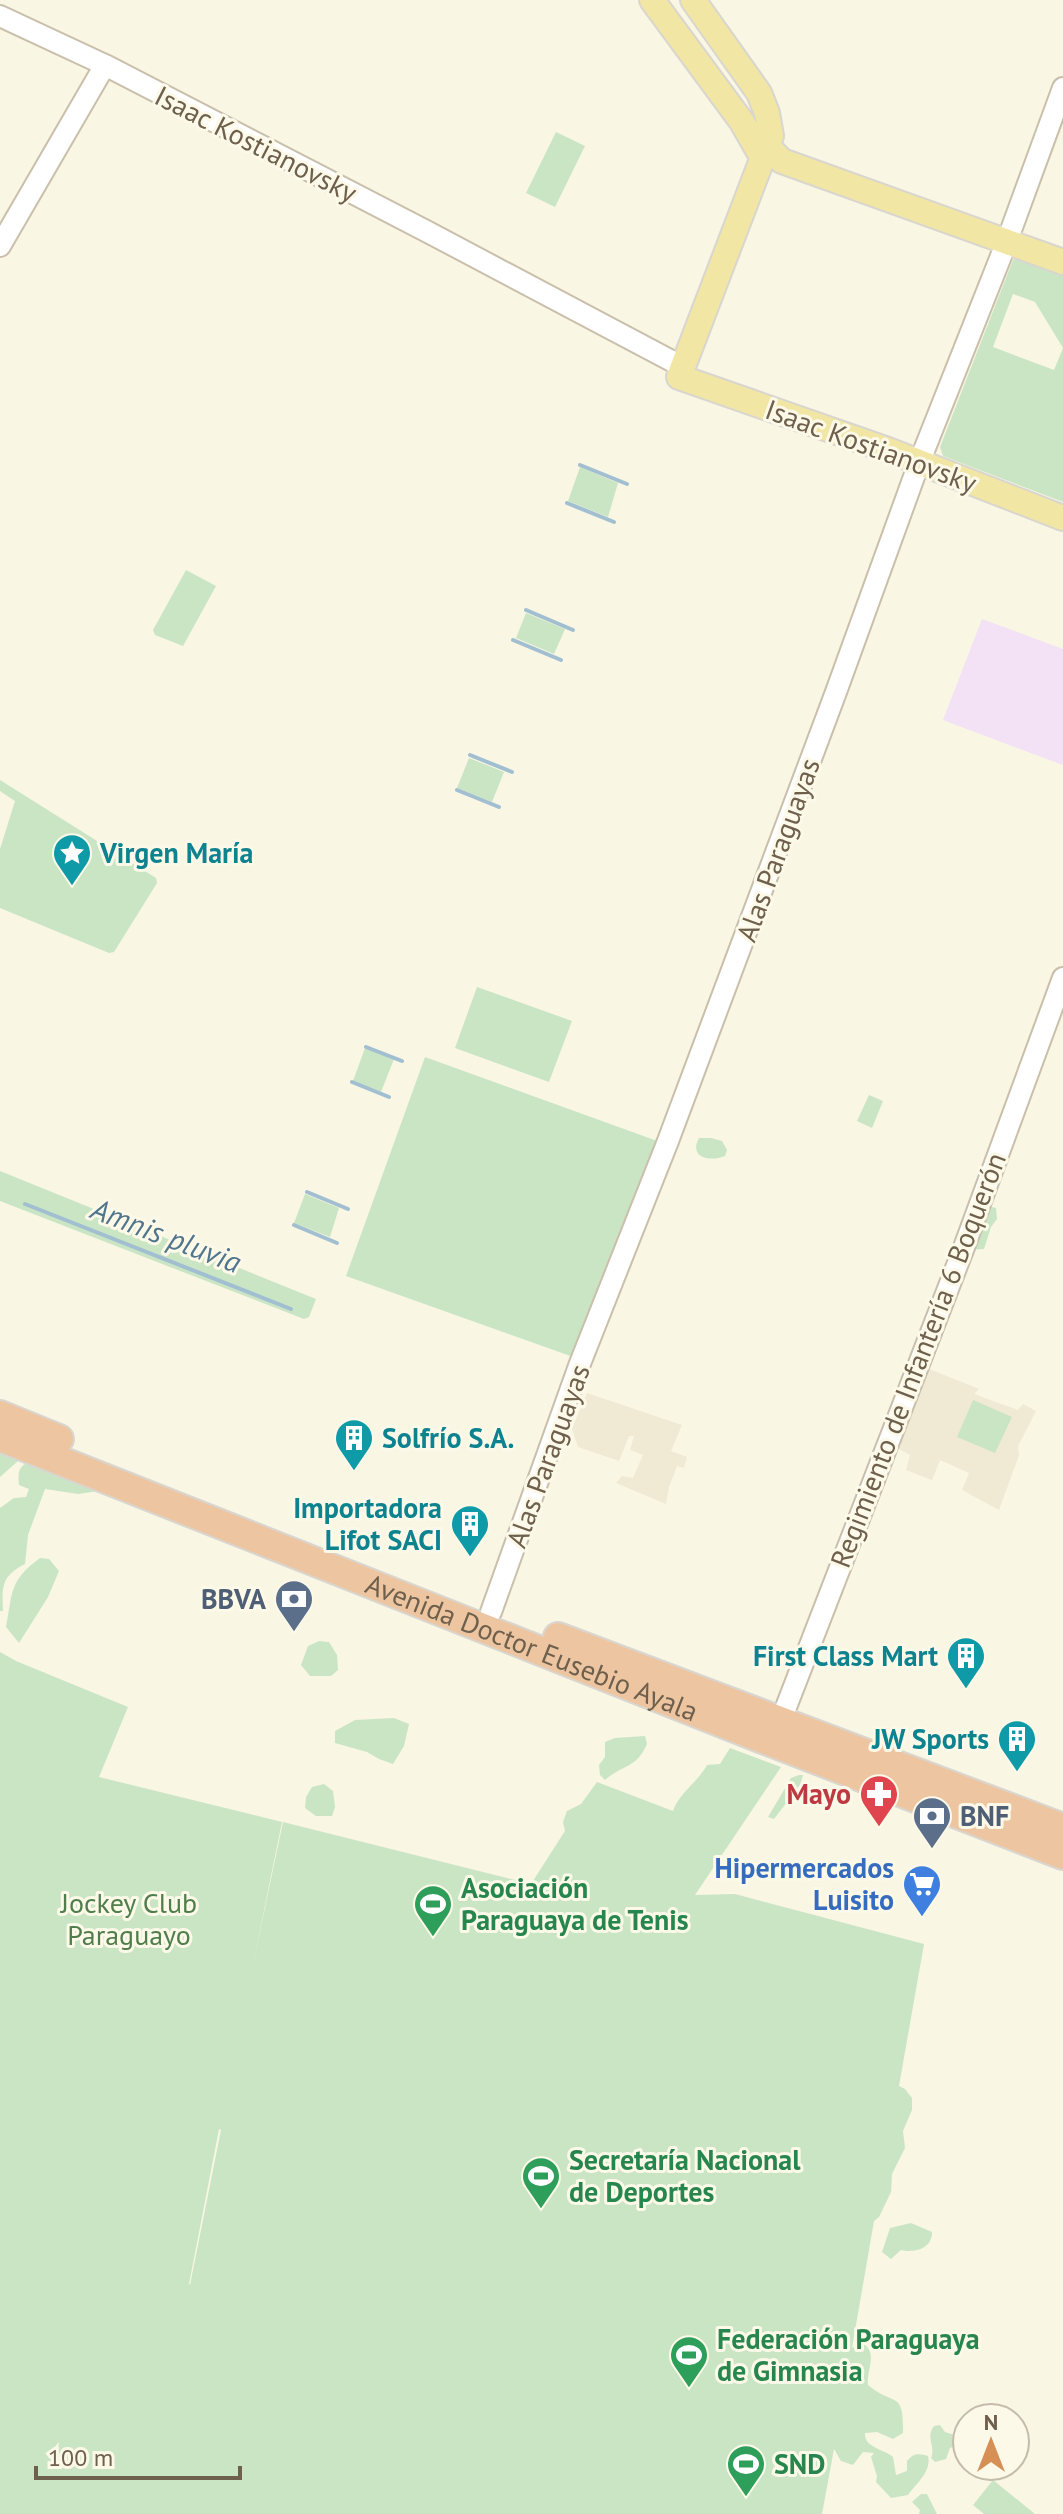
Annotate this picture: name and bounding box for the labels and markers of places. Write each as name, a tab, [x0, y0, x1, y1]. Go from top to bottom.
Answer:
place icon: Virgen María	[51, 832, 93, 887]
place label: Virgen María	[99, 834, 253, 871]
building icon: Solfrío S.A.	[333, 1417, 375, 1472]
place label: Solfrío S.A.	[382, 1419, 515, 1456]
place label: Importadora Lifot SACI	[293, 1489, 442, 1558]
building icon: Importadora Lifot SACI	[449, 1503, 491, 1558]
bank icon: BBVA	[273, 1578, 315, 1633]
place label: BBVA	[201, 1580, 266, 1617]
building icon: First Class Mart	[945, 1635, 987, 1690]
place label: First Class Mart	[753, 1637, 938, 1674]
building icon: JW Sports	[996, 1718, 1038, 1773]
place label: JW Sports	[871, 1720, 989, 1757]
pharmacy icon: Mayo	[858, 1773, 900, 1828]
place label: Mayo	[786, 1775, 851, 1812]
bank icon: BNF	[911, 1795, 953, 1850]
place label: BNF	[960, 1797, 1009, 1834]
place label: Hipermercados Luisito	[715, 1849, 894, 1918]
supermarket icon: Hipermercados Luisito	[901, 1863, 943, 1918]
place label: Asociación Paraguaya de Tenis	[461, 1869, 689, 1938]
sports icon: Asociación Paraguaya de Tenis	[412, 1883, 454, 1938]
place label: Secretaría Nacional de Deportes	[569, 2141, 801, 2210]
sports icon: Secretaría Nacional de Deportes	[520, 2155, 562, 2210]
place label: Federación Paraguaya de Gimnasia	[717, 2320, 980, 2389]
sports icon: Federación Paraguaya de Gimnasia	[668, 2334, 710, 2389]
sports icon: SND	[725, 2443, 767, 2498]
place label: SND	[774, 2445, 825, 2482]

